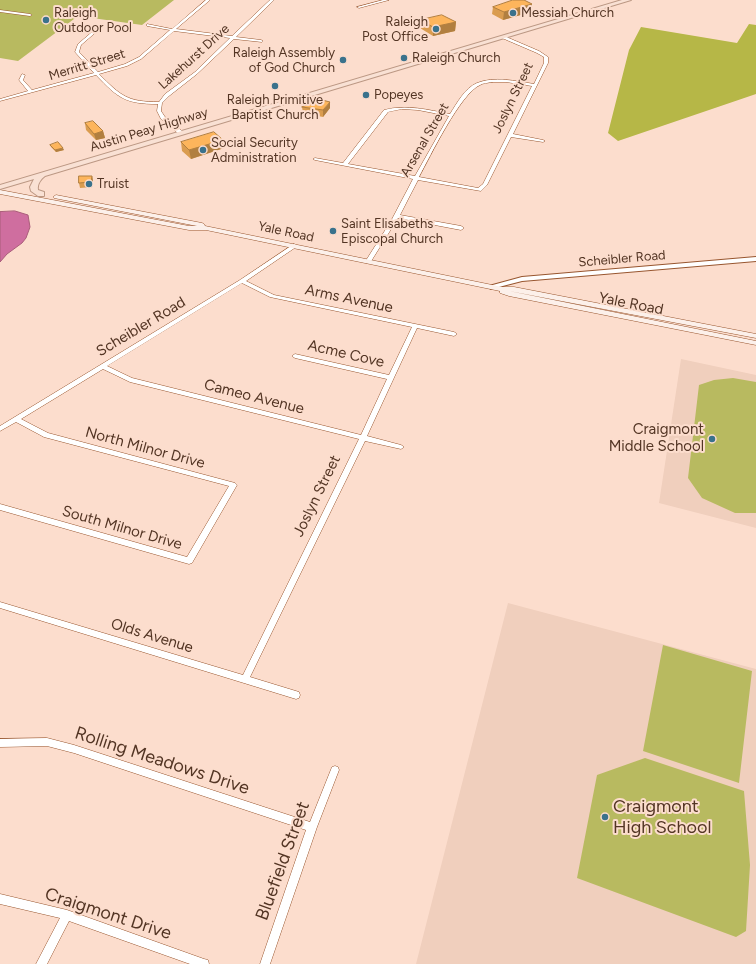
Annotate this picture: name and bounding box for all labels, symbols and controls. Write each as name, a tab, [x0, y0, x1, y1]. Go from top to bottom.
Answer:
place label: Raleigh Outdoor Pool	[54, 5, 132, 36]
place label: Messiah Church	[521, 5, 614, 21]
marker: Messiah Church	[508, 8, 518, 18]
place label: Raleigh Post Office	[362, 14, 428, 45]
marker: Raleigh Outdoor Pool	[41, 15, 51, 25]
street label: Lakehurst Drive	[155, 21, 233, 93]
marker: Raleigh Post Office	[431, 24, 441, 34]
place label: Raleigh Assembly of God Church	[233, 45, 335, 76]
street label: Merritt Street	[47, 46, 127, 84]
place label: Raleigh Church	[412, 50, 500, 66]
marker: Raleigh Church	[399, 53, 409, 63]
marker: Raleigh Assembly of God Church	[338, 55, 348, 65]
street label: Joslyn Street	[489, 60, 537, 136]
marker: Raleigh Primitive Baptist Church	[270, 81, 280, 91]
place label: Popeyes	[374, 87, 423, 103]
marker: Popeyes	[361, 90, 371, 100]
place label: Raleigh Primitive Baptist Church	[227, 92, 323, 123]
street label: Arsenal Street	[398, 100, 452, 180]
street label: Austin Peay Highway	[88, 105, 210, 155]
place label: Social Security Administration	[211, 135, 298, 166]
marker: Social Security Administration	[198, 145, 208, 155]
place label: Truist	[97, 176, 129, 192]
marker: Truist	[84, 179, 94, 189]
place label: Saint Elisabeths Episcopal Church	[341, 216, 443, 247]
street label: Yale Road	[257, 218, 315, 246]
marker: Saint Elisabeths Episcopal Church	[328, 226, 338, 236]
street label: Scheibler Road	[578, 247, 666, 271]
street label: Arms Avenue	[303, 281, 395, 317]
street label: Yale Road	[597, 289, 665, 319]
street label: Scheibler Road	[93, 293, 189, 361]
street label: Acme Cove	[306, 336, 386, 372]
street label: Cameo Avenue	[202, 376, 306, 418]
place label: Craigmont Middle School	[609, 421, 704, 456]
street label: North Milnor Drive	[83, 423, 207, 473]
marker: Craigmont Middle School	[707, 434, 717, 444]
street label: Joslyn Street	[289, 452, 345, 540]
street label: South Milnor Drive	[60, 502, 184, 554]
street label: Olds Avenue	[109, 615, 195, 657]
street label: Rolling Meadows Drive	[72, 723, 252, 799]
place label: Craigmont High School	[613, 796, 711, 838]
street label: Bluefield Street	[252, 799, 314, 923]
marker: Craigmont High School	[600, 812, 610, 822]
street label: Craigmont Drive	[42, 883, 174, 945]

